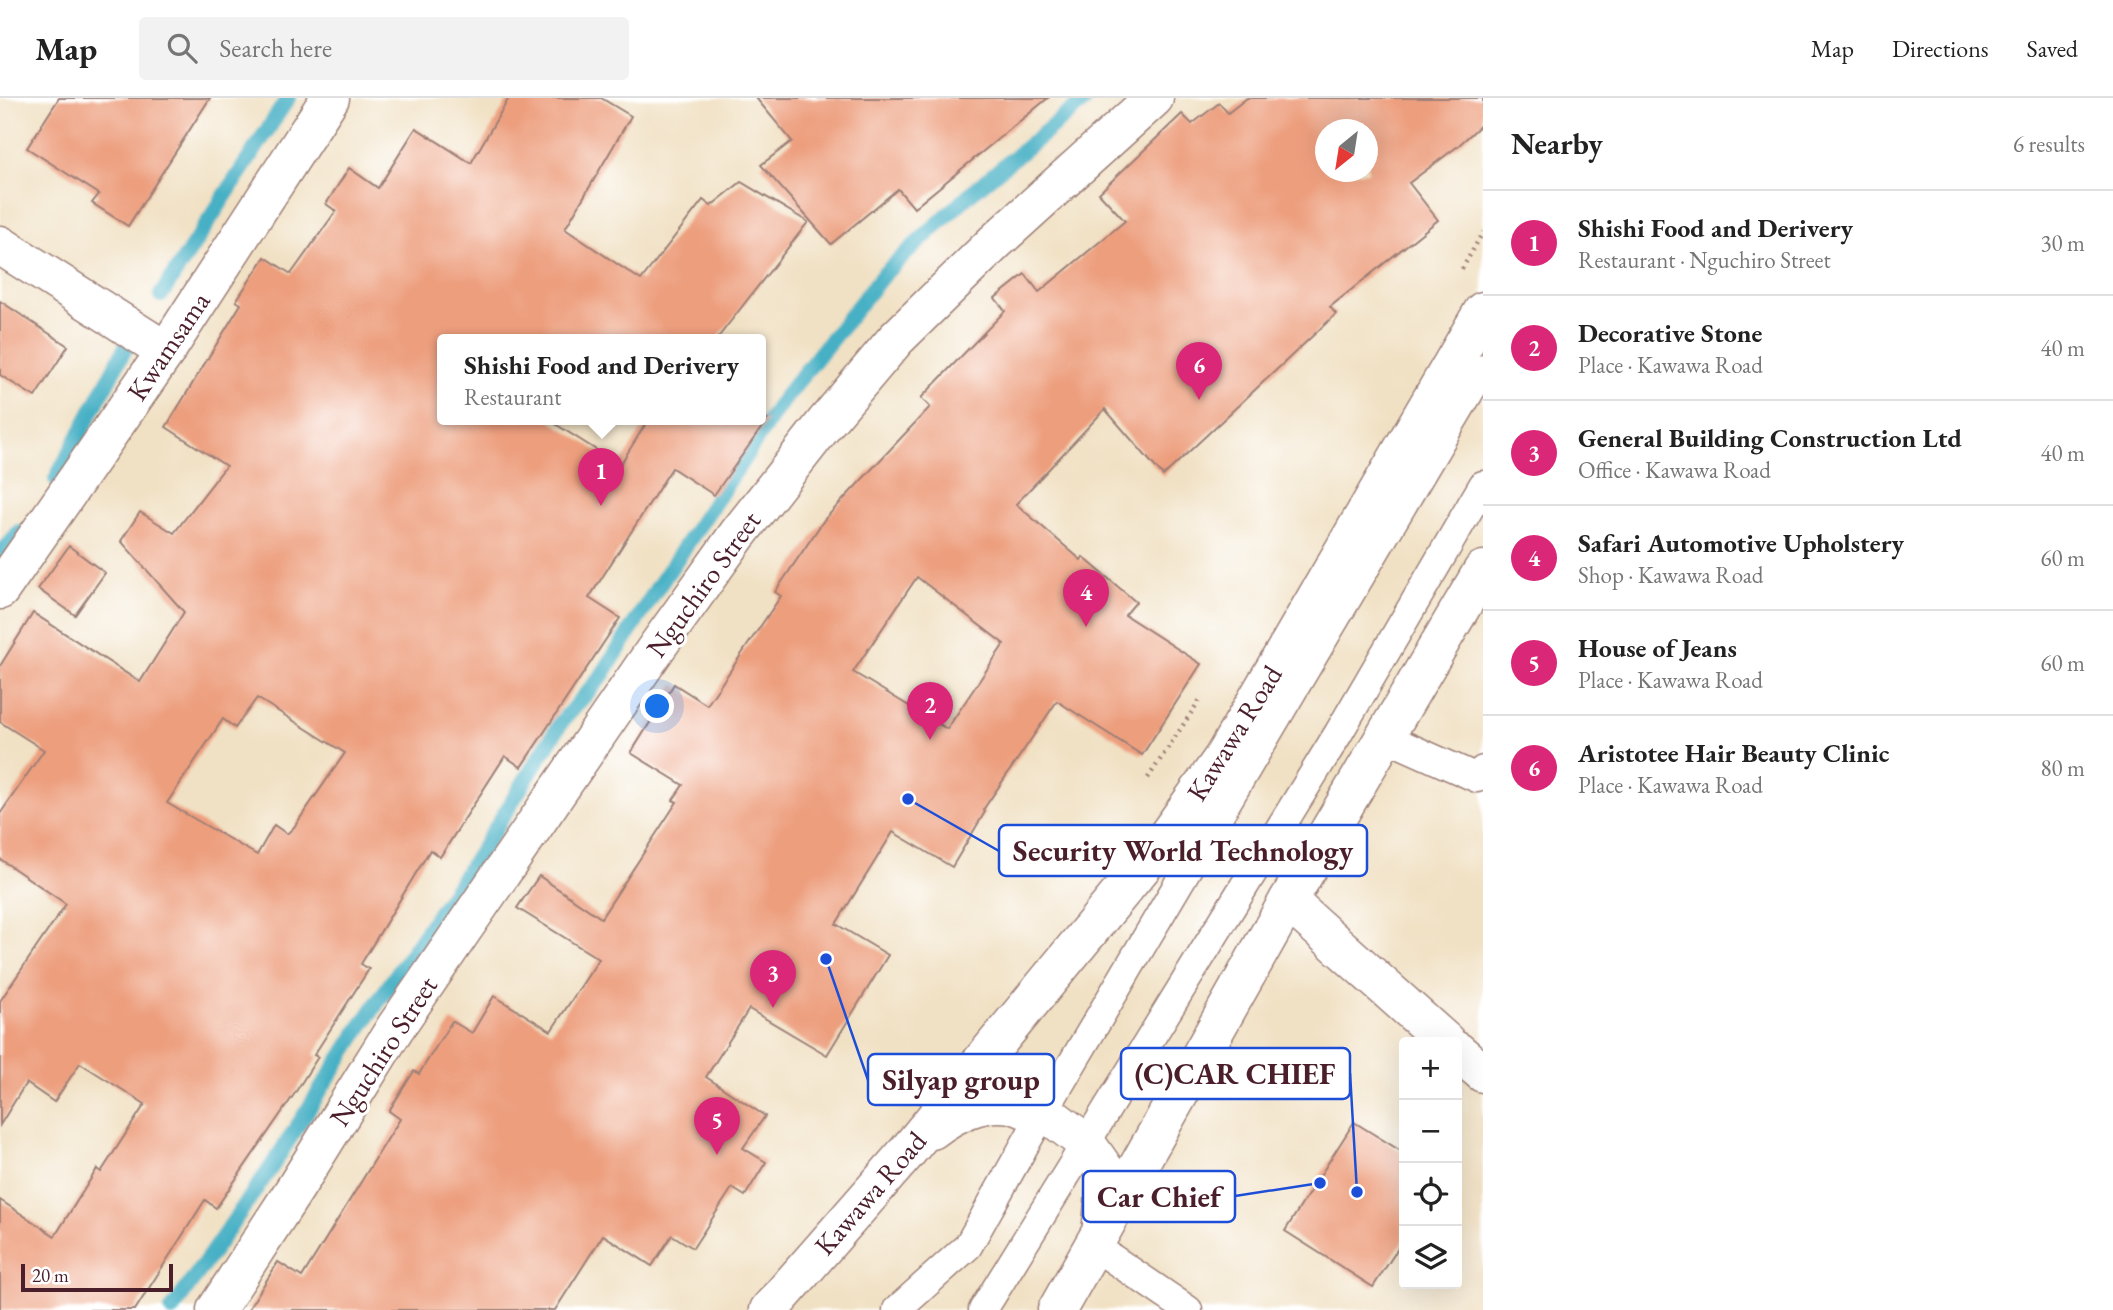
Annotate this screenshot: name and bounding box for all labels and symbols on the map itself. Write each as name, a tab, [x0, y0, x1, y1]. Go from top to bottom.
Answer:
north arrow	[1315, 119, 1378, 182]
street label: Kwamsama	[118, 284, 218, 407]
pin: 6	[1176, 342, 1222, 400]
pin: 1	[578, 448, 624, 506]
street label: Nguchiro Street	[638, 504, 768, 664]
pin: 4	[1063, 569, 1109, 627]
street label: Kawawa Road	[1178, 658, 1290, 808]
pin: 2	[907, 682, 953, 740]
your location	[640, 689, 674, 723]
callout: Security World Technology	[999, 825, 1367, 876]
text: Security World Technology	[1013, 831, 1354, 870]
pin: 3	[750, 950, 796, 1008]
street label: Nguchiro Street	[321, 969, 445, 1133]
callout: (C)CAR CHIEF	[1121, 1048, 1350, 1099]
callout: Silyap group	[868, 1054, 1054, 1105]
text: (C)CAR CHIEF	[1134, 1054, 1336, 1093]
text: Silyap group	[882, 1060, 1040, 1099]
pin: 5	[694, 1097, 740, 1155]
street label: Kawawa Road	[806, 1123, 934, 1263]
callout: Car Chief	[1083, 1171, 1235, 1222]
text: Car Chief	[1097, 1177, 1225, 1216]
scale bar	[21, 1261, 173, 1293]

